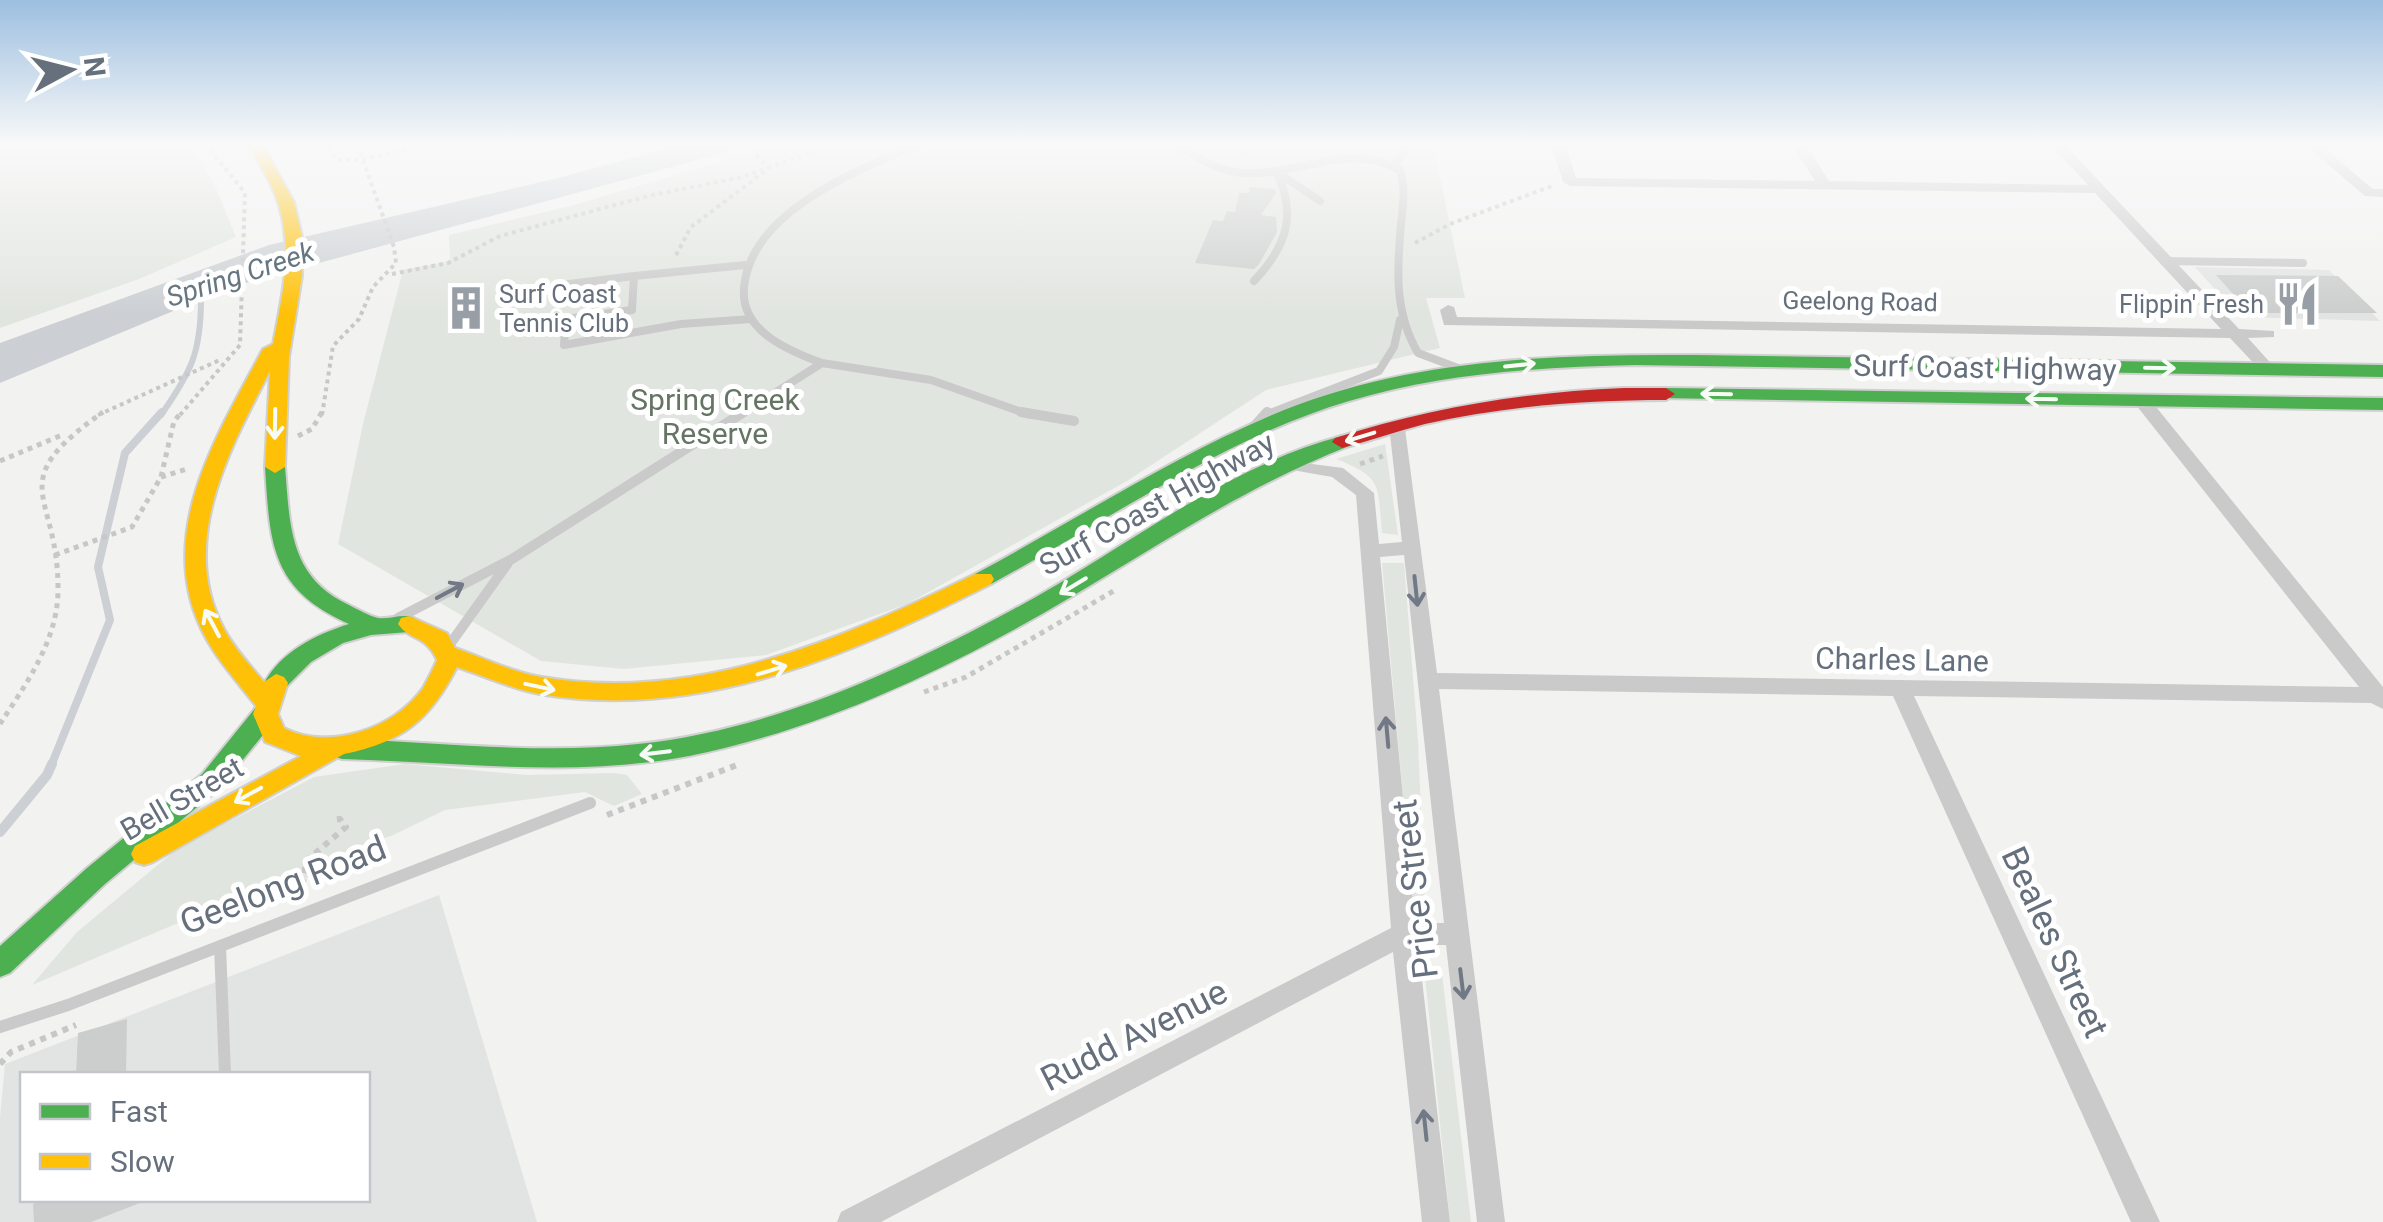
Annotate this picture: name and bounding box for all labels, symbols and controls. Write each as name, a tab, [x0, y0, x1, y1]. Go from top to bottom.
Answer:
north arrow	[20, 20, 120, 120]
text: N	[77, 55, 112, 79]
water label: Spring Creek	[162, 235, 319, 314]
place label: Surf Coast Tennis Club	[499, 280, 629, 338]
restaurant icon: Flippin' Fresh	[2273, 280, 2321, 328]
building icon: Surf Coast Tennis Club	[442, 284, 490, 332]
street label: Geelong Road	[1782, 286, 1938, 317]
place label: Flippin' Fresh	[2119, 290, 2264, 319]
street label: Surf Coast Highway	[1853, 348, 2117, 387]
one-way arrow	[1503, 355, 1535, 374]
one-way arrow	[2143, 358, 2175, 377]
park label: Spring Creek Reserve	[630, 382, 800, 451]
one-way arrow	[1700, 384, 1732, 404]
one-way arrow	[2025, 390, 2058, 408]
one-way arrow	[266, 408, 284, 440]
street label: Surf Coast Highway	[1033, 424, 1280, 583]
one-way arrow	[1345, 429, 1377, 447]
one-way arrow	[1059, 575, 1088, 596]
one-way arrow	[1407, 575, 1426, 607]
one-way arrow	[435, 581, 465, 600]
one-way arrow	[201, 609, 221, 638]
street label: Charles Lane	[1815, 640, 1989, 679]
one-way arrow	[755, 660, 787, 678]
one-way arrow	[524, 679, 556, 698]
one-way arrow	[1378, 716, 1397, 748]
one-way arrow	[639, 744, 672, 762]
street label: Bell Street	[114, 749, 249, 848]
one-way arrow	[234, 786, 263, 806]
street label: Price Street	[1384, 797, 1447, 981]
street label: Geelong Road	[174, 827, 392, 944]
street label: Beales Street	[1993, 840, 2117, 1044]
one-way arrow	[1453, 967, 1472, 999]
street label: Rudd Avenue	[1034, 971, 1234, 1100]
legend	[20, 1072, 370, 1202]
text: Fast	[110, 1094, 168, 1129]
one-way arrow	[1415, 1109, 1434, 1142]
text: Slow	[110, 1144, 175, 1179]

